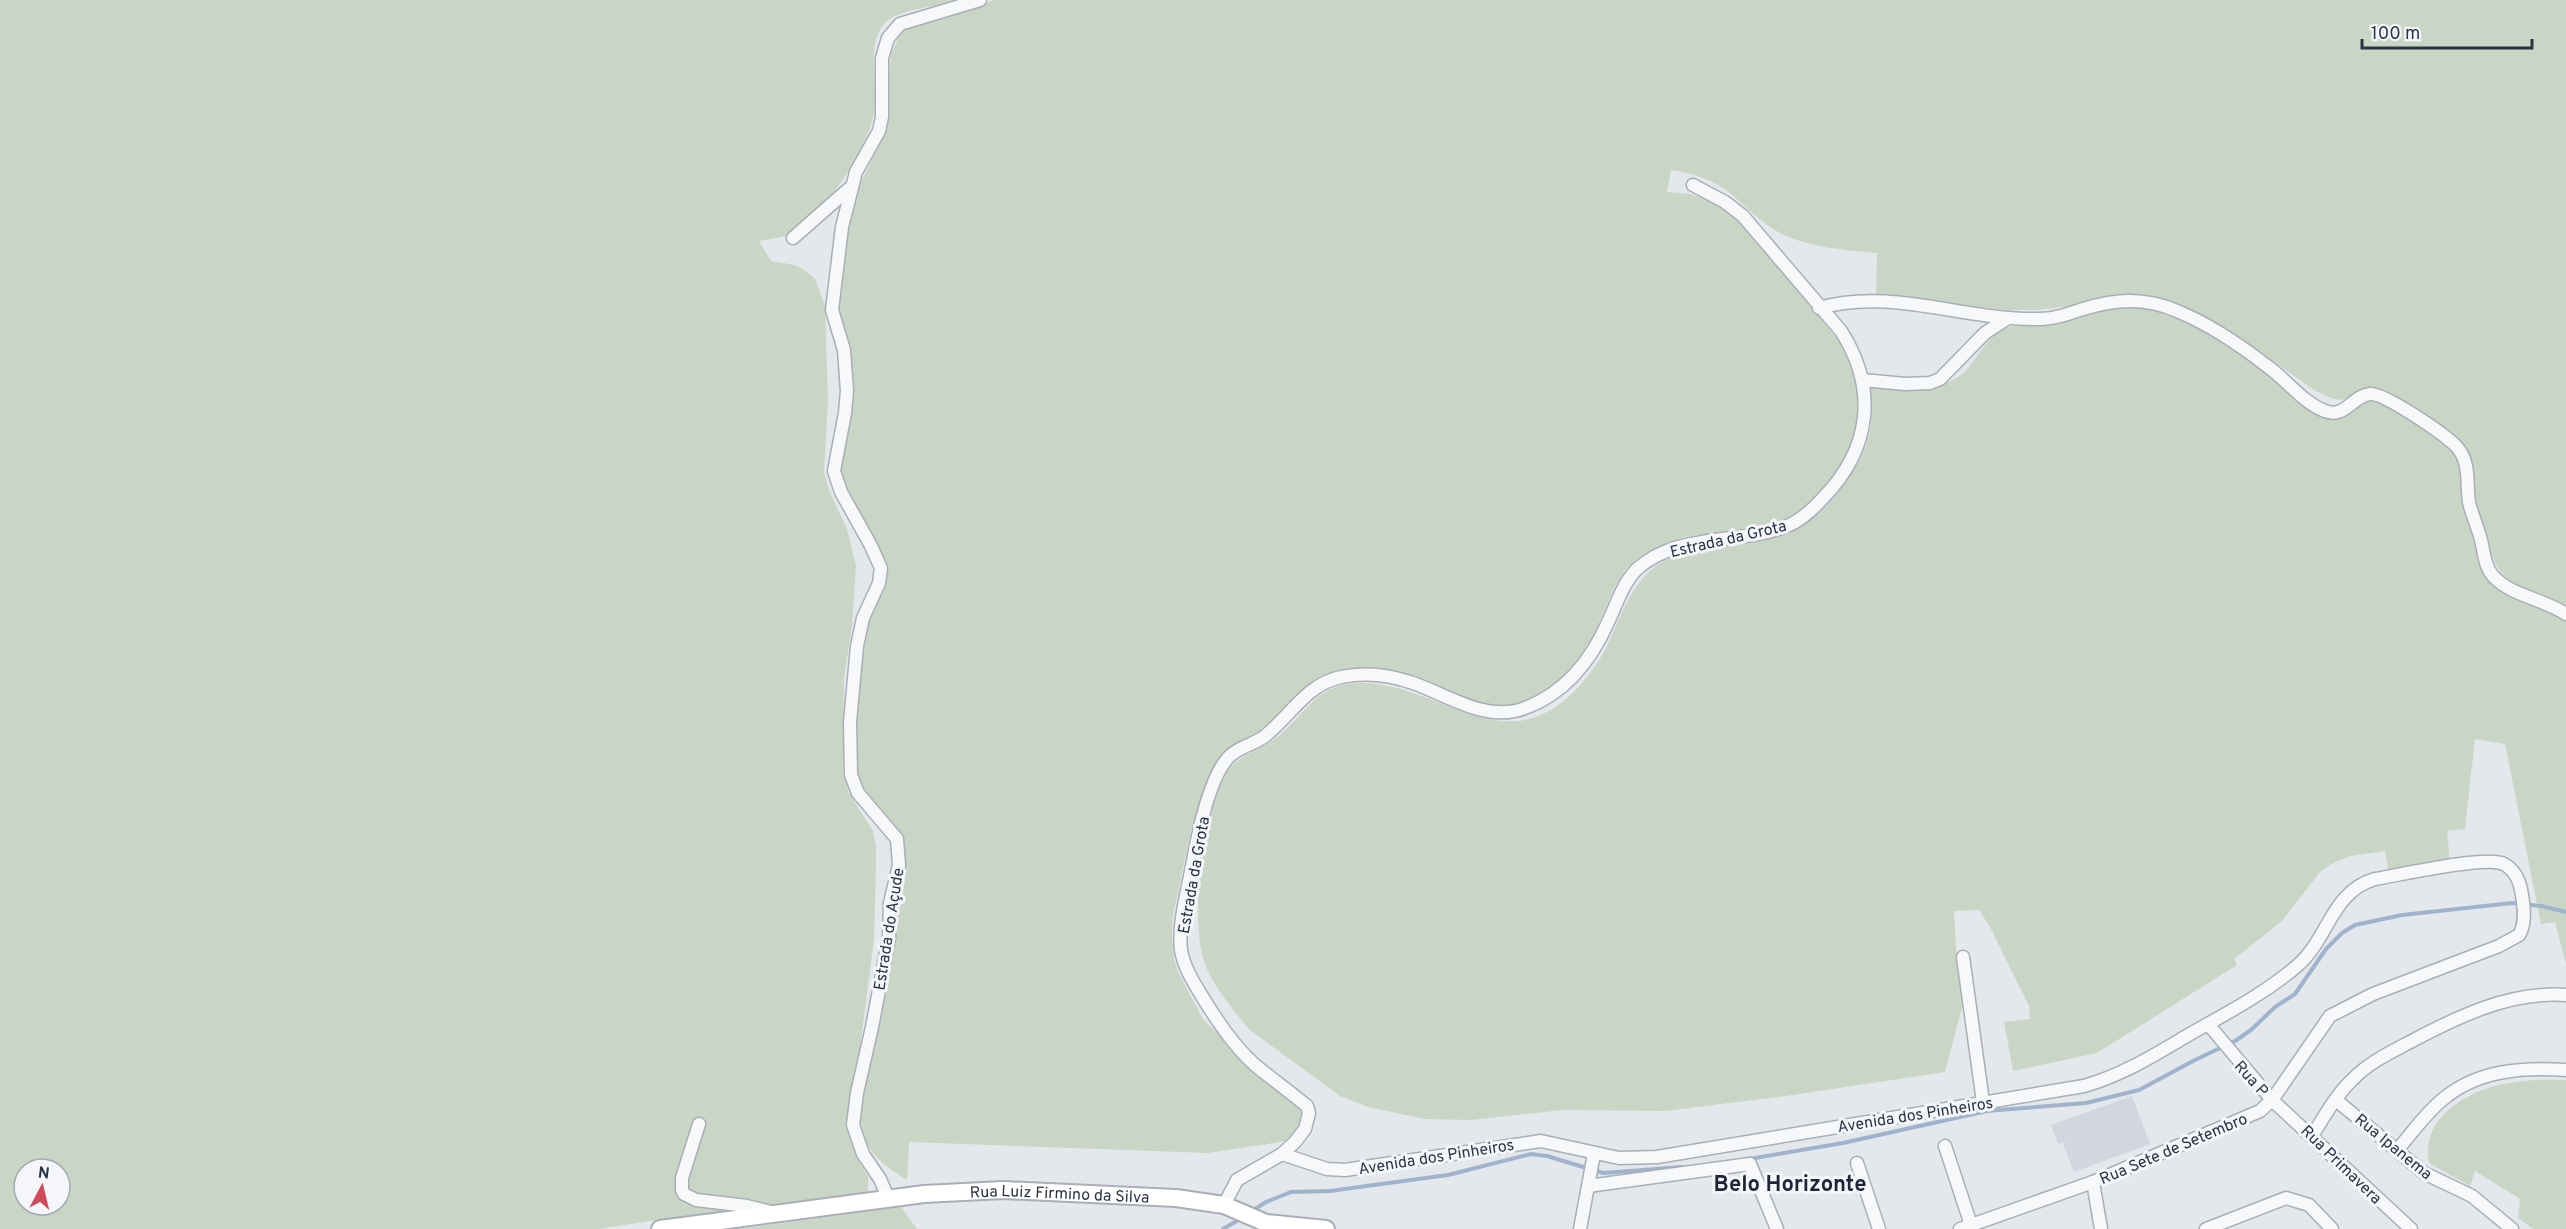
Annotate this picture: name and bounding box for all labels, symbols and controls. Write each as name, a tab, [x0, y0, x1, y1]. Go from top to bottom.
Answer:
scale bar	[2362, 12, 2532, 50]
text: 100 m	[2371, 23, 2420, 46]
street label: Estrada da Grota	[1668, 517, 1789, 563]
street label: Estrada da Grota	[1175, 815, 1215, 936]
street label: Estrada do Açude	[870, 867, 910, 992]
street label: Rua P	[2229, 1057, 2272, 1102]
street label: Avenida dos Pinheiros	[1836, 1094, 1995, 1138]
street label: Rua Sete de Setembro	[2097, 1110, 2251, 1190]
street label: Rua Ipanema	[2350, 1110, 2436, 1185]
street label: Rua Primavera	[2296, 1122, 2385, 1209]
street label: Avenida dos Pinheiros	[1357, 1136, 1516, 1180]
north arrow	[12, 1157, 72, 1217]
text: N	[37, 1163, 51, 1185]
district label: Belo Horizonte	[1714, 1172, 1866, 1199]
street label: Rua Luiz Firmino da Silva	[969, 1182, 1150, 1209]

